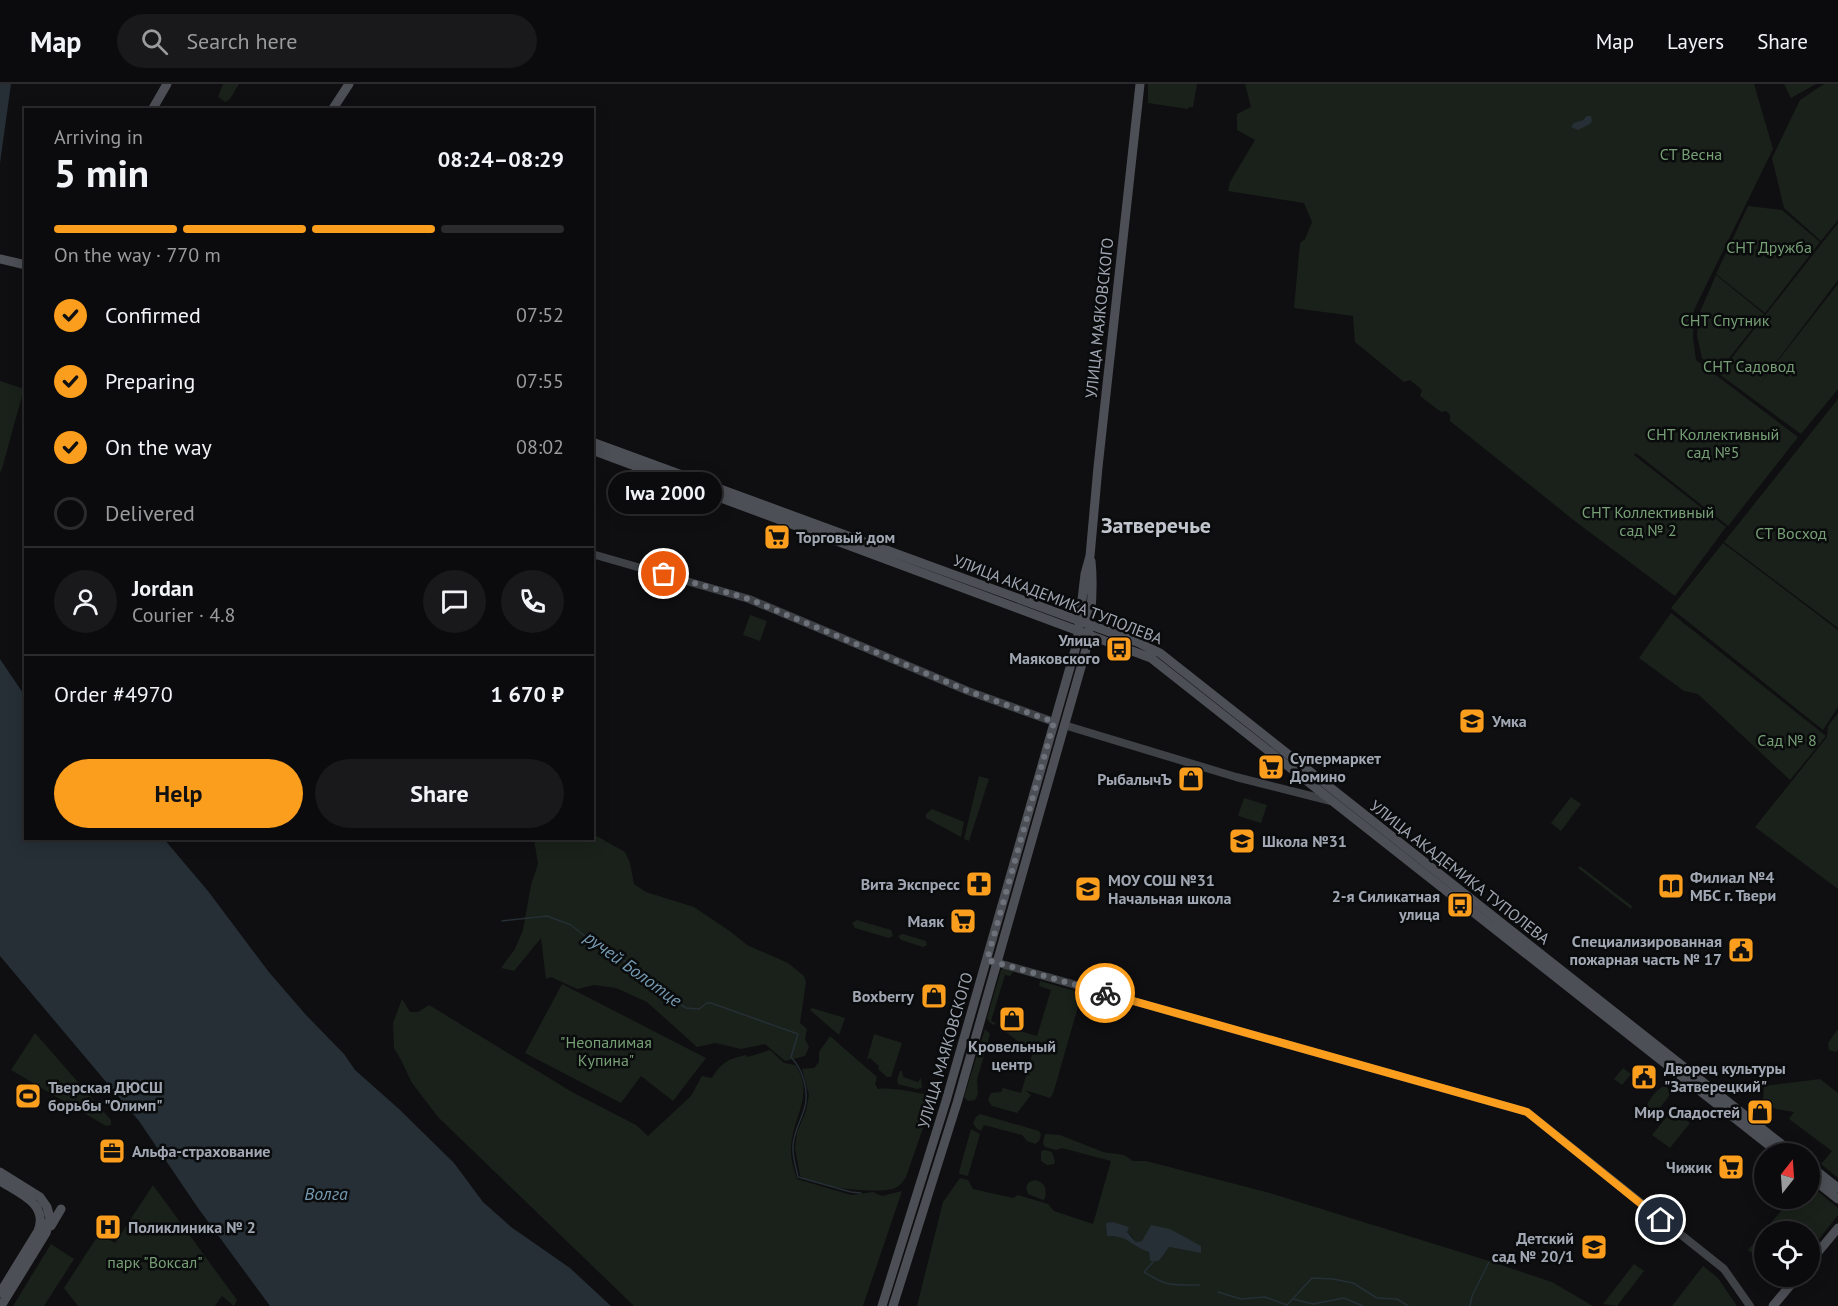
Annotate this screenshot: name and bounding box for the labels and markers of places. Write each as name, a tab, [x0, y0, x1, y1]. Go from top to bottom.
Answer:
callout: Iwa 2000	[607, 472, 721, 514]
supermarket icon: Торговый дом	[762, 522, 792, 552]
place label: Торговый дом	[796, 527, 895, 547]
pin	[638, 548, 689, 599]
place label: Улица Маяковского	[1009, 630, 1100, 668]
bus stop icon: Улица Маяковского	[1104, 634, 1134, 664]
school or university icon: Умка	[1457, 706, 1487, 736]
place label: Умка	[1491, 711, 1527, 731]
place label: Супермаркет Домино	[1290, 748, 1381, 786]
supermarket icon: Супермаркет Домино	[1256, 752, 1286, 782]
shop icon: РыбалычЪ	[1176, 764, 1206, 794]
place label: РыбалычЪ	[1097, 769, 1172, 789]
school or university icon: Школа №31	[1227, 826, 1257, 856]
place label: Школа №31	[1262, 831, 1347, 851]
place label: Филиал №4 МБС г. Твери	[1690, 867, 1776, 905]
pharmacy icon: Вита Экспресс	[964, 869, 994, 899]
place label: МОУ СОШ №31 Начальная школа	[1108, 870, 1232, 908]
library icon: Филиал №4 МБС г. Твери	[1656, 871, 1686, 901]
place label: Вита Экспресс	[861, 874, 960, 894]
school or university icon: МОУ СОШ №31 Начальная школа	[1073, 874, 1103, 904]
place label: 2-я Силикатная улица	[1332, 886, 1440, 924]
bus stop icon: 2-я Силикатная улица	[1445, 890, 1475, 920]
supermarket icon: Маяк	[948, 906, 978, 936]
place label: Маяк	[907, 911, 944, 931]
place label: Специализированная пожарная часть № 17	[1569, 931, 1722, 969]
public building icon: Специализированная пожарная часть № 17	[1726, 935, 1756, 965]
shop icon: Boxberry	[919, 981, 949, 1011]
place label: Boxberry	[852, 986, 914, 1006]
shop icon: Кровельный центр	[997, 1004, 1027, 1034]
place label: Кровельный центр	[968, 1036, 1056, 1074]
place label: Дворец культуры "Затверецкий"	[1664, 1058, 1786, 1096]
public building icon: Дворец культуры "Затверецкий"	[1629, 1062, 1659, 1092]
place label: Тверская ДЮСШ борьбы "Олимп"	[48, 1077, 163, 1115]
sports icon: Тверская ДЮСШ борьбы "Олимп"	[13, 1081, 43, 1111]
shop icon: Мир Сладостей	[1745, 1097, 1775, 1127]
place label: Мир Сладостей	[1634, 1102, 1740, 1122]
office icon: Альфа-страхование	[97, 1136, 127, 1166]
place label: Альфа-страхование	[132, 1141, 270, 1161]
supermarket icon: Чижик	[1716, 1152, 1746, 1182]
place label: Чижик	[1666, 1157, 1712, 1177]
pin	[1635, 1194, 1686, 1245]
hospital icon: Поликлиника № 2	[93, 1212, 123, 1242]
place label: Поликлиника № 2	[128, 1217, 256, 1237]
place label: Детский сад № 20/1	[1492, 1228, 1574, 1266]
school or university icon: Детский сад № 20/1	[1579, 1232, 1609, 1262]

